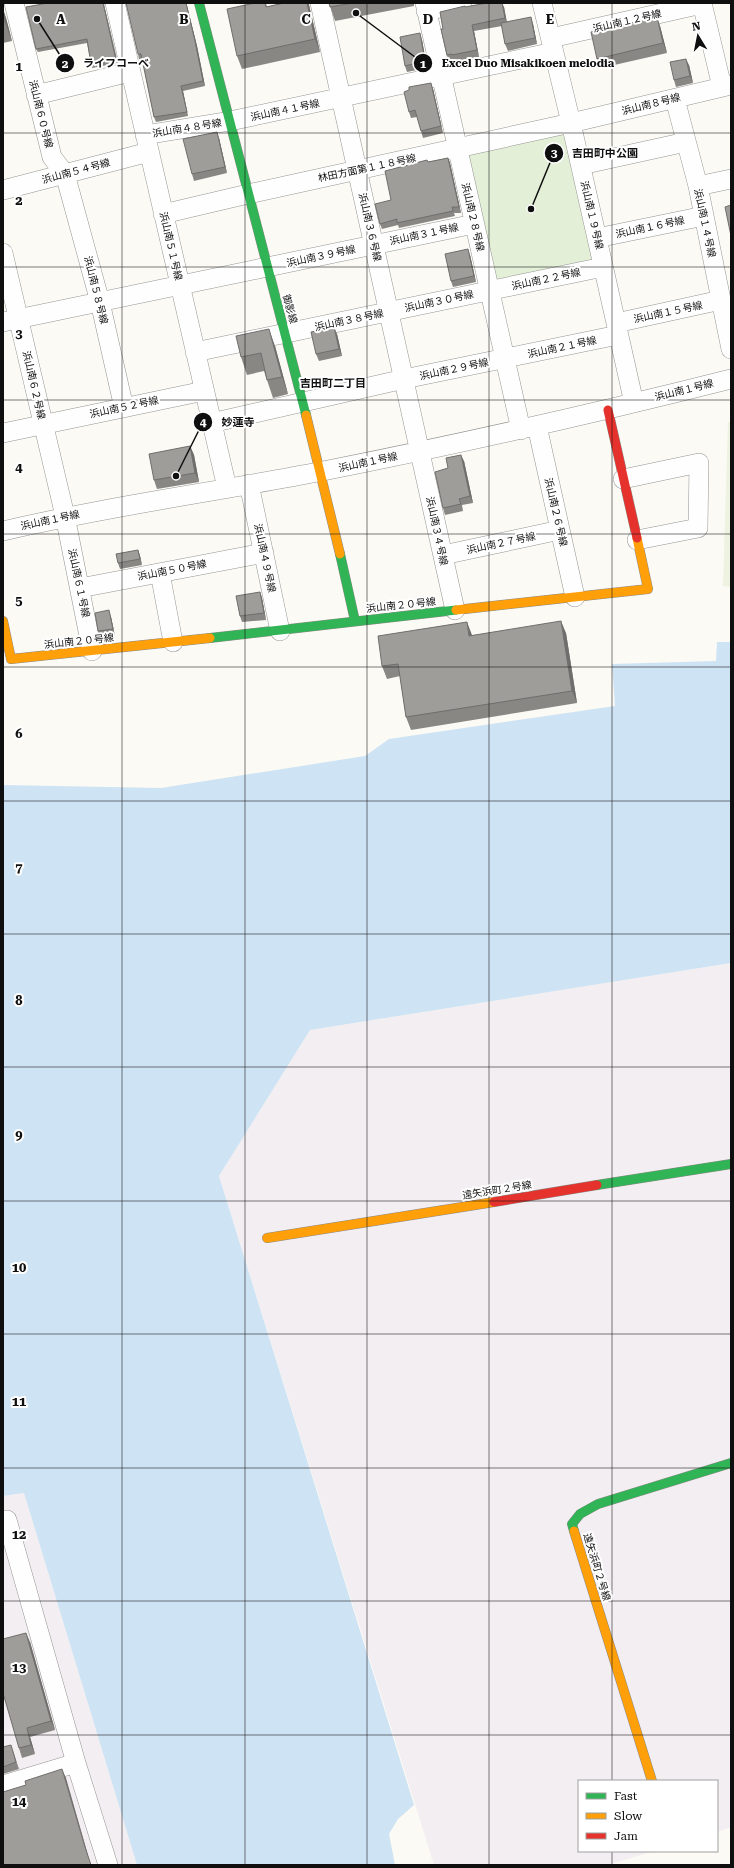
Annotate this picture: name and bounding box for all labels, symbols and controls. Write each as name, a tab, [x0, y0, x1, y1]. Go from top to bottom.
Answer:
street label: 浜山南１２号線	[592, 8, 662, 34]
text: A	[56, 12, 66, 27]
text: B	[179, 12, 189, 27]
text: C	[301, 12, 311, 27]
text: D	[423, 12, 433, 27]
text: E	[546, 12, 554, 27]
north arrow	[678, 16, 718, 56]
text: N	[691, 19, 702, 34]
callout: ライフコーベ	[55, 52, 157, 75]
callout: Excel Duo Misakikoen melodia	[413, 52, 622, 75]
text: 2	[62, 57, 69, 71]
text: ライフコーベ	[83, 57, 149, 70]
text: 1	[420, 57, 427, 71]
text: Excel Duo Misakikoen melodia	[442, 57, 615, 70]
text: 1	[15, 59, 23, 74]
street label: 浜山南６０号線	[27, 79, 55, 149]
street label: 浜山南８号線	[621, 91, 681, 117]
street label: 浜山南４１号線	[250, 97, 320, 123]
street label: 浜山南４８号線	[152, 117, 222, 139]
callout: 吉田町中公園	[544, 142, 646, 165]
text: 3	[551, 146, 558, 160]
text: 吉田町中公園	[572, 147, 638, 160]
street label: 林田方面第１１８号線	[317, 152, 417, 184]
street label: 浜山南５４号線	[41, 157, 111, 185]
street label: 浜山南１９号線	[579, 180, 605, 250]
street label: 浜山南２８号線	[460, 182, 486, 252]
street label: 浜山南１４号線	[692, 188, 718, 258]
street label: 浜山南３６号線	[357, 192, 383, 262]
text: 2	[15, 193, 23, 208]
street label: 浜山南５１号線	[158, 211, 184, 281]
street label: 浜山南１６号線	[615, 214, 685, 240]
street label: 浜山南３１号線	[389, 221, 459, 247]
street label: 浜山南３９号線	[286, 243, 356, 269]
street label: 浜山南５８号線	[82, 255, 110, 325]
street label: 浜山南２２号線	[511, 266, 581, 292]
street label: 浜山南３０号線	[404, 288, 474, 314]
street label: 御影線	[281, 293, 299, 325]
street label: 浜山南１５号線	[633, 299, 703, 325]
street label: 浜山南３８号線	[314, 307, 384, 333]
text: 3	[15, 326, 23, 341]
street label: 浜山南２１号線	[527, 334, 597, 360]
street label: 浜山南６２号線	[21, 350, 47, 420]
street label: 浜山南２９号線	[419, 356, 489, 382]
district label: 吉田町二丁目	[300, 377, 366, 390]
street label: 浜山南１号線	[654, 377, 714, 403]
street label: 浜山南５２号線	[89, 394, 159, 420]
callout: 妙蓮寺	[193, 410, 262, 433]
text: 4	[200, 415, 207, 429]
text: 妙蓮寺	[222, 416, 255, 429]
street label: 浜山南１号線	[338, 450, 398, 474]
text: 4	[15, 460, 23, 475]
street label: 浜山南２６号線	[543, 477, 569, 547]
street label: 浜山南３４号線	[424, 496, 450, 566]
street label: 浜山南１号線	[20, 508, 80, 532]
street label: 浜山南４９号線	[252, 523, 278, 593]
street label: 浜山南２７号線	[466, 530, 536, 556]
street label: 浜山南６１号線	[66, 548, 92, 618]
street label: 浜山南５０号線	[137, 558, 207, 582]
text: 5	[15, 593, 23, 608]
street label: 浜山南２０号線	[366, 596, 436, 614]
street label: 浜山南２０号線	[44, 632, 114, 650]
text: 6	[15, 726, 23, 741]
text: 7	[15, 860, 23, 875]
text: 8	[15, 993, 23, 1008]
text: 9	[15, 1127, 23, 1142]
street label: 遠矢浜町２号線	[462, 1179, 532, 1201]
text: 10	[12, 1260, 26, 1275]
text: 11	[12, 1394, 26, 1409]
text: 12	[12, 1527, 26, 1542]
street label: 遠矢浜町２号線	[582, 1532, 612, 1602]
text: 13	[12, 1660, 26, 1675]
legend	[578, 1780, 718, 1852]
text: Fast	[614, 1789, 638, 1803]
text: 14	[12, 1794, 27, 1809]
text: Slow	[614, 1809, 642, 1823]
text: Jam	[614, 1829, 638, 1843]

